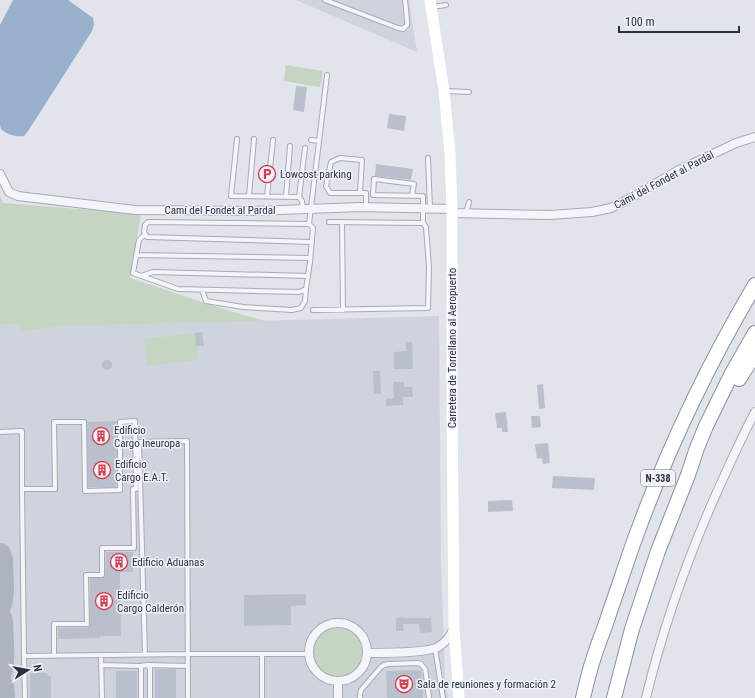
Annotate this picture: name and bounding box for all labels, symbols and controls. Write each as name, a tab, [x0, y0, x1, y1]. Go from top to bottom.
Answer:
scale bar	[619, 8, 739, 34]
text: 100 m	[625, 15, 655, 29]
street label: Camí del Fondet al Pardal	[612, 148, 716, 212]
parking icon: Lowcost parking	[257, 164, 277, 184]
place label: Lowcost parking	[280, 168, 352, 181]
street label: Camí del Fondet al Pardal	[164, 204, 276, 217]
street label: Carretera de Torrellano al Aeropuerto	[446, 267, 459, 428]
place label: Edificio Cargo Ineuropa	[114, 424, 180, 450]
building icon: Edificio Cargo Ineuropa	[91, 426, 111, 446]
place label: Edificio Cargo E.A.T.	[115, 458, 168, 484]
building icon: Edificio Cargo E.A.T.	[92, 460, 112, 480]
road number: N-338	[641, 470, 675, 486]
building icon: Edificio Aduanas	[109, 552, 129, 572]
place label: Edificio Aduanas	[132, 556, 204, 569]
place label: Edificio Cargo Calderón	[117, 589, 184, 615]
building icon: Edificio Cargo Calderón	[94, 591, 114, 611]
north arrow	[8, 650, 48, 690]
text: N	[30, 664, 44, 673]
theatre icon: Sala de reuniones y formación 2	[394, 674, 414, 694]
place label: Sala de reuniones y formación 2	[417, 678, 556, 691]

